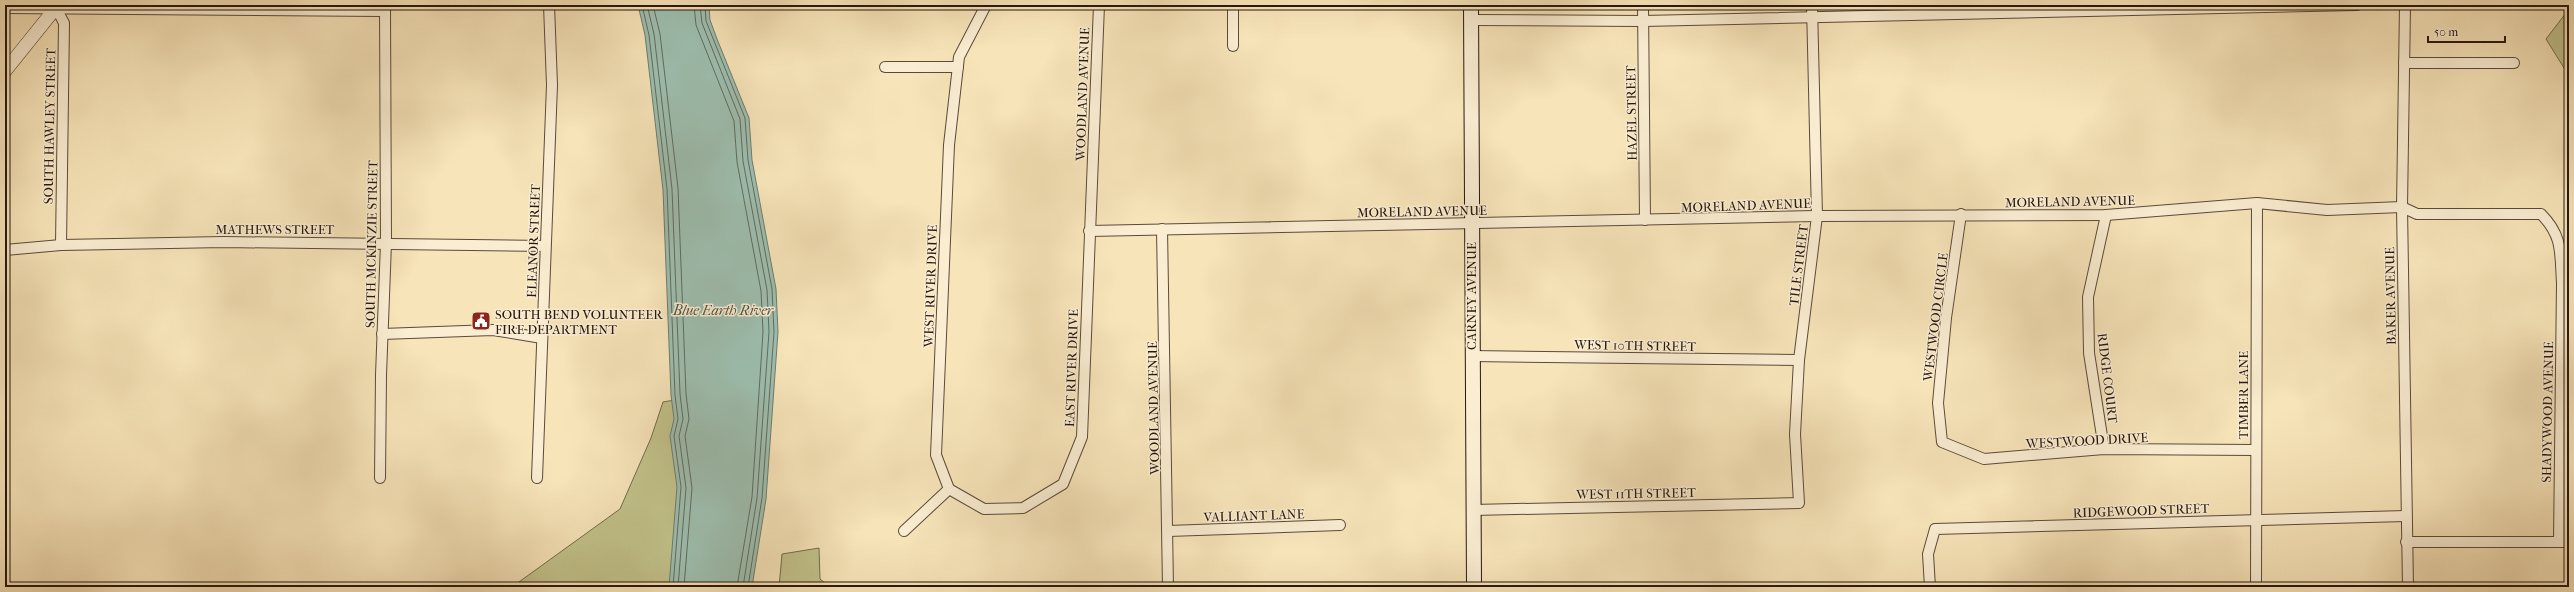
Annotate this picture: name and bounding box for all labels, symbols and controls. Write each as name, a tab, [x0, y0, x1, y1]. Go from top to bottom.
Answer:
scale bar	[2428, 18, 2505, 44]
text: 50 m	[2434, 25, 2458, 39]
street label: WOODLAND AVENUE	[1073, 27, 1092, 162]
street label: SOUTH HAWLEY STREET	[41, 48, 58, 204]
street label: HAZEL STREET	[1623, 65, 1640, 161]
street label: SOUTH MCKINZIE STREET	[363, 160, 380, 328]
street label: ELEANOR STREET	[524, 184, 543, 298]
street label: MORELAND AVENUE	[2005, 193, 2135, 210]
street label: MORELAND AVENUE	[1681, 196, 1811, 215]
street label: MORELAND AVENUE	[1357, 203, 1487, 220]
street label: MATHEWS STREET	[216, 222, 335, 237]
street label: TILE STREET	[1786, 223, 1811, 307]
street label: WEST RIVER DRIVE	[921, 224, 940, 349]
street label: CARNEY AVENUE	[1464, 242, 1479, 350]
street label: BAKER AVENUE	[2382, 247, 2399, 345]
street label: WESTWOOD CIRCLE	[1920, 252, 1951, 383]
water label: Blue Earth River	[672, 302, 775, 319]
place label: SOUTH BEND VOLUNTEER FIRE DEPARTMENT	[495, 307, 663, 337]
street label: EAST RIVER DRIVE	[1062, 308, 1081, 427]
public building icon: SOUTH BEND VOLUNTEER FIRE DEPARTMENT	[470, 310, 492, 332]
street label: RIDGE COURT	[2095, 332, 2121, 424]
street label: WEST 10TH STREET	[1573, 337, 1696, 354]
street label: WOODLAND AVENUE	[1145, 341, 1162, 476]
street label: SHADYWOOD AVENUE	[2539, 341, 2556, 483]
street label: TIMBER LANE	[2236, 351, 2251, 439]
street label: WESTWOOD DRIVE	[2024, 430, 2149, 451]
street label: WEST 11TH STREET	[1575, 485, 1696, 502]
street label: RIDGEWOOD STREET	[2072, 501, 2210, 520]
street label: VALLIANT LANE	[1202, 506, 1305, 525]

